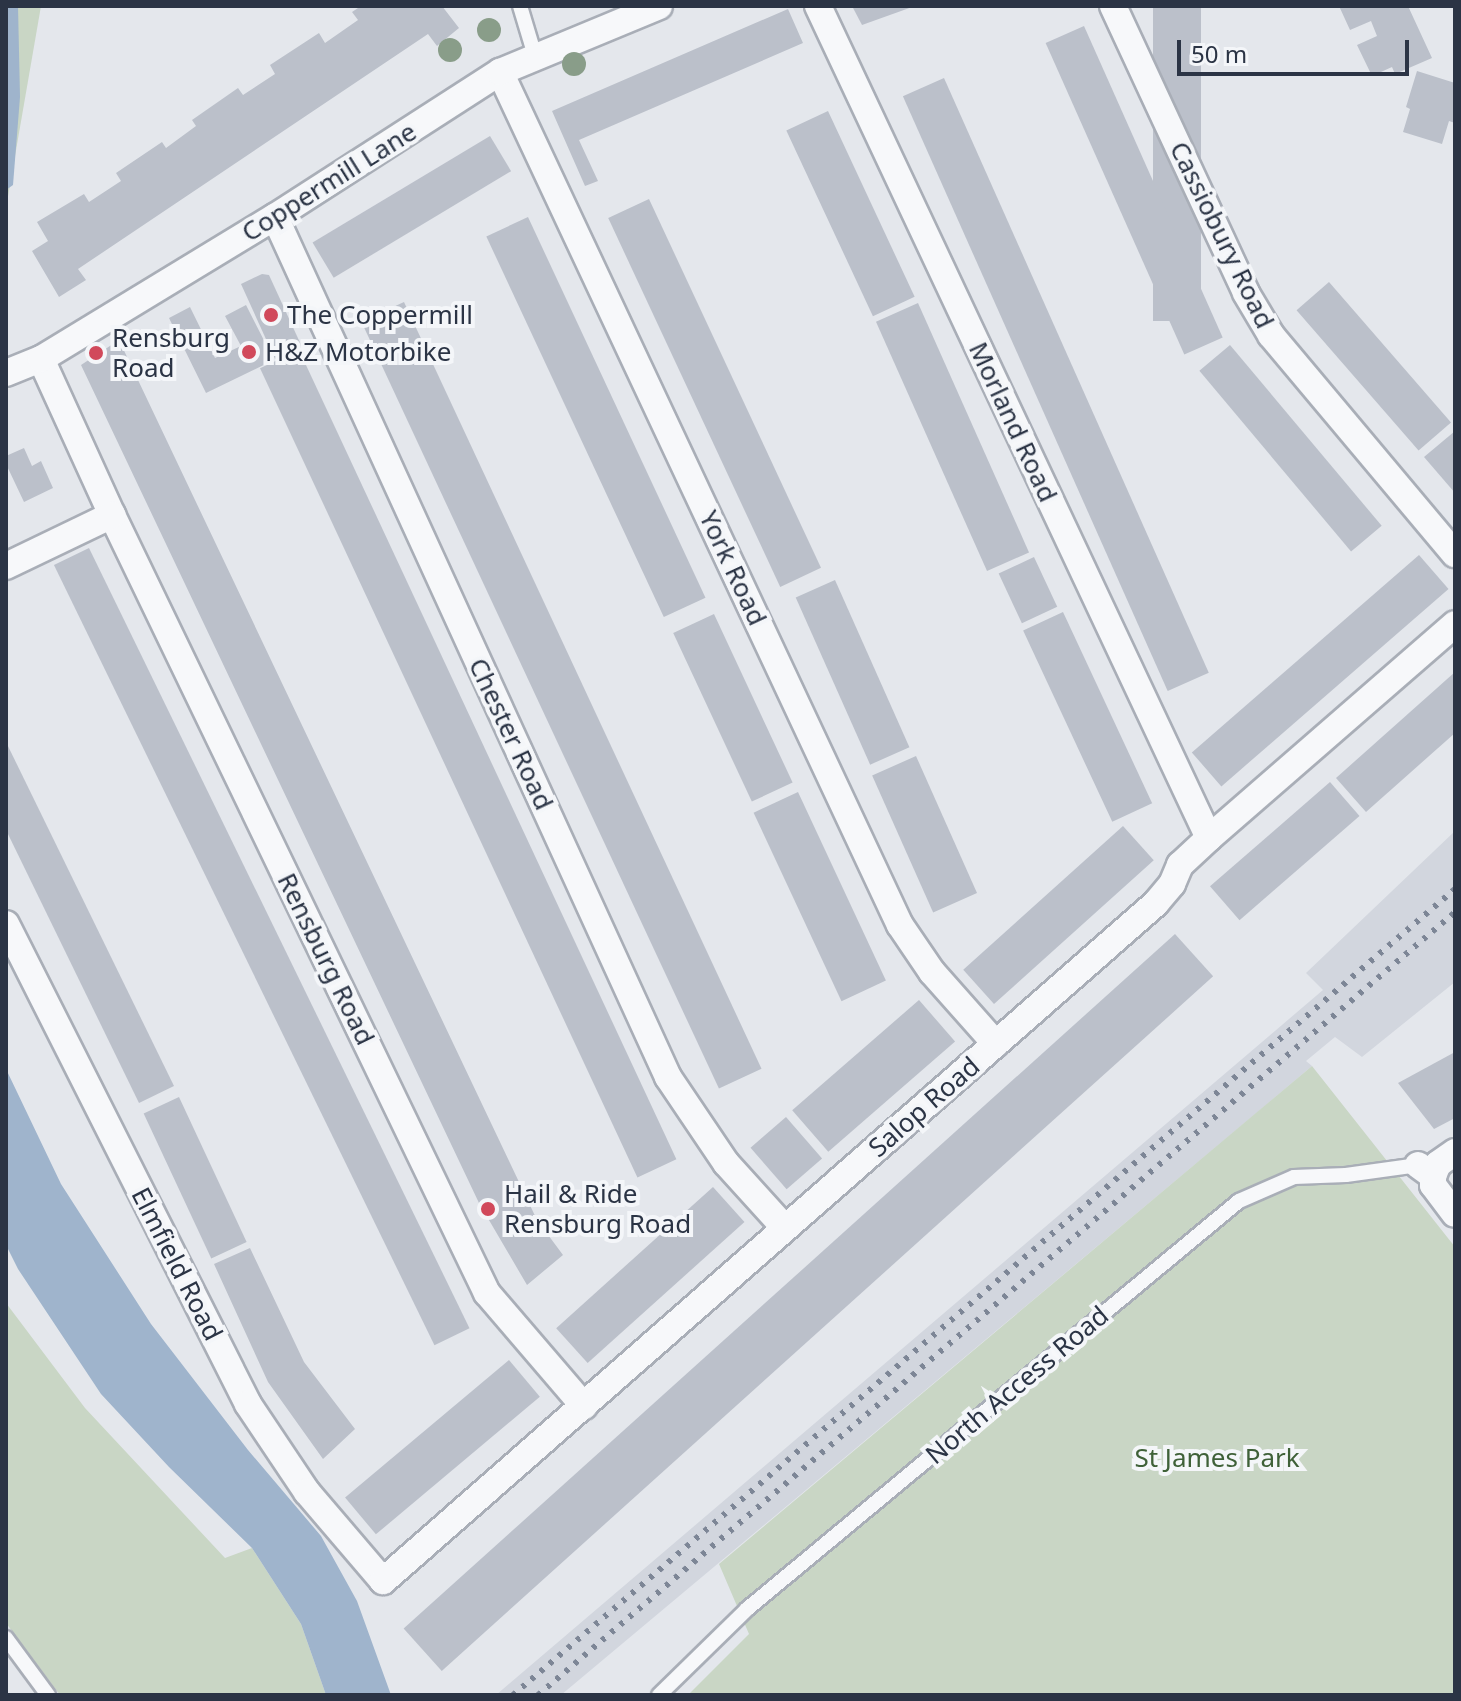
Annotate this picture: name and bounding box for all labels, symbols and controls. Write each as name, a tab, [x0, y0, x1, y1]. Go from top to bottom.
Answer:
scale bar	[1181, 24, 1413, 74]
text: 50 m	[1191, 37, 1247, 70]
street label: Coppermill Lane	[236, 116, 422, 248]
street label: Cassiobury Road	[1163, 137, 1281, 333]
place label: The Coppermill	[287, 299, 473, 331]
marker: The Coppermill	[262, 306, 280, 324]
place label: Rensburg Road	[112, 322, 230, 384]
place label: H&Z Motorbike	[265, 336, 451, 368]
street label: Morland Road	[962, 337, 1064, 507]
marker: H&Z Motorbike	[240, 343, 258, 361]
marker: Rensburg Road	[87, 344, 105, 362]
street label: York Road	[693, 506, 773, 630]
street label: Chester Road	[462, 653, 560, 815]
street label: Rensburg Road	[271, 868, 381, 1050]
street label: Salop Road	[862, 1050, 986, 1164]
place label: Hail & Ride Rensburg Road	[504, 1178, 691, 1240]
street label: Elmfield Road	[125, 1182, 229, 1346]
marker: Hail & Ride Rensburg Road	[479, 1200, 497, 1218]
street label: North Access Road	[919, 1300, 1115, 1470]
park label: St James Park	[1134, 1442, 1300, 1474]

